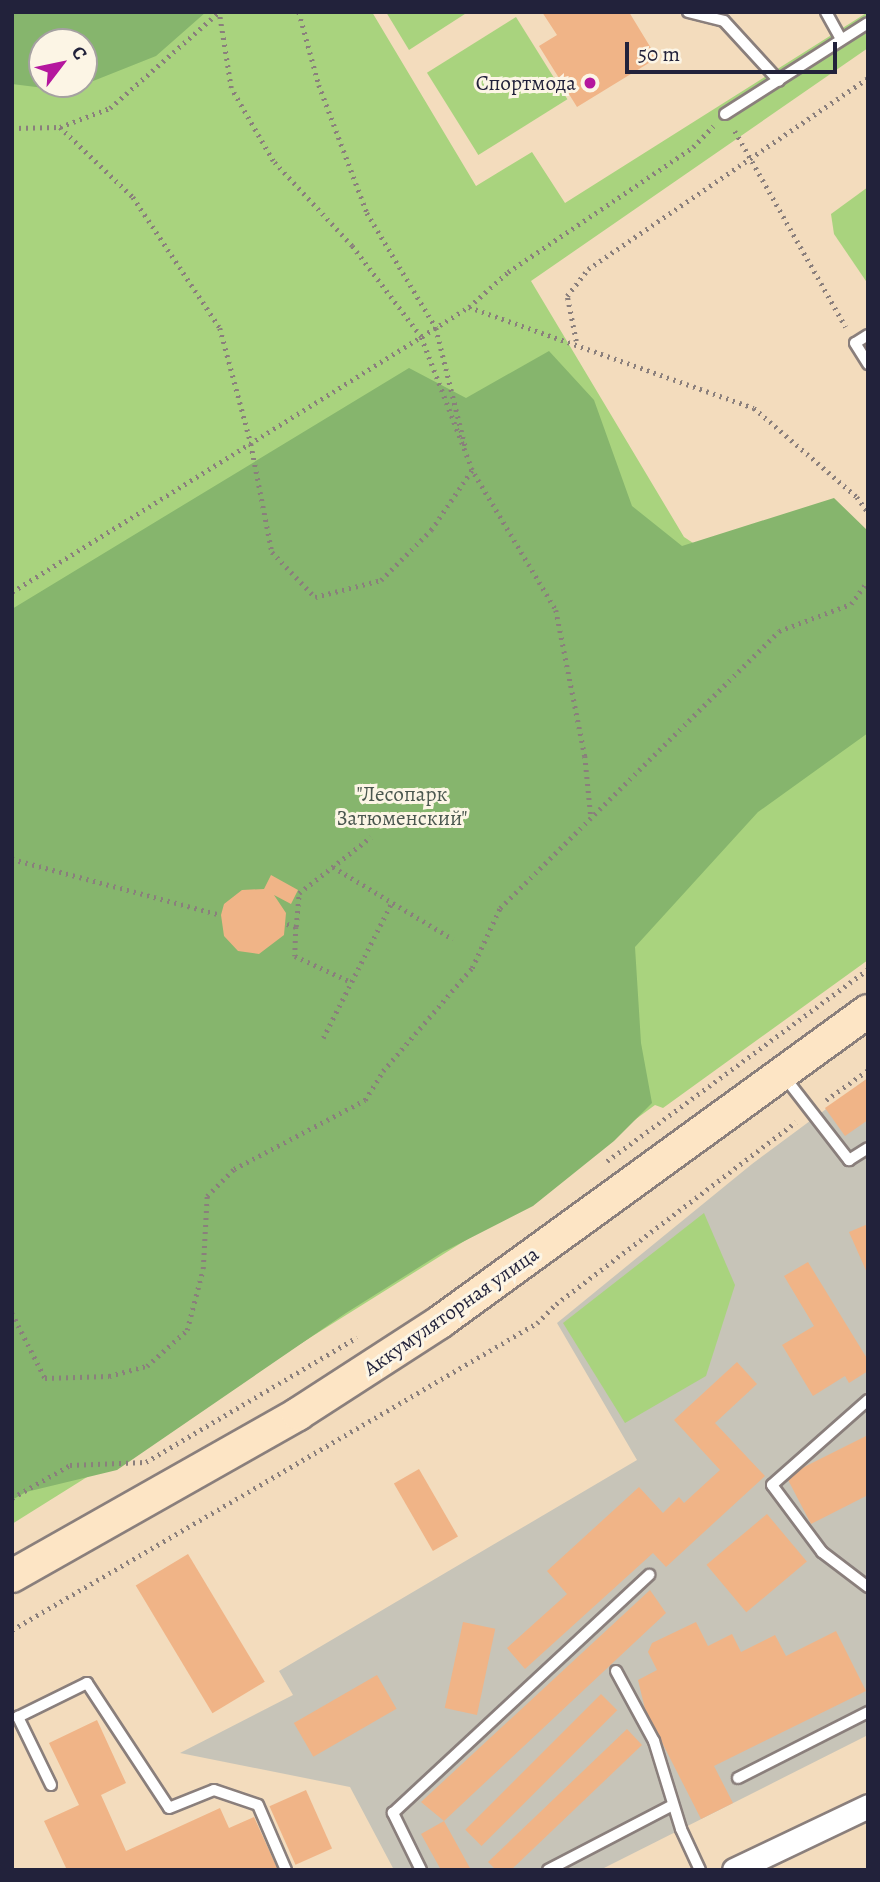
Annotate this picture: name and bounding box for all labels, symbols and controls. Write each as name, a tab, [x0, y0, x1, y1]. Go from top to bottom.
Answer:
north arrow	[28, 28, 98, 98]
scale bar	[628, 28, 840, 72]
text: 50 m	[638, 40, 680, 68]
text: С	[65, 41, 93, 65]
place label: Спортмода	[476, 70, 576, 96]
marker: Спортмода	[582, 75, 598, 91]
park label: "Лесопарк Затюменский"	[336, 781, 468, 831]
street label: Аккумуляторная улица	[359, 1241, 543, 1381]

